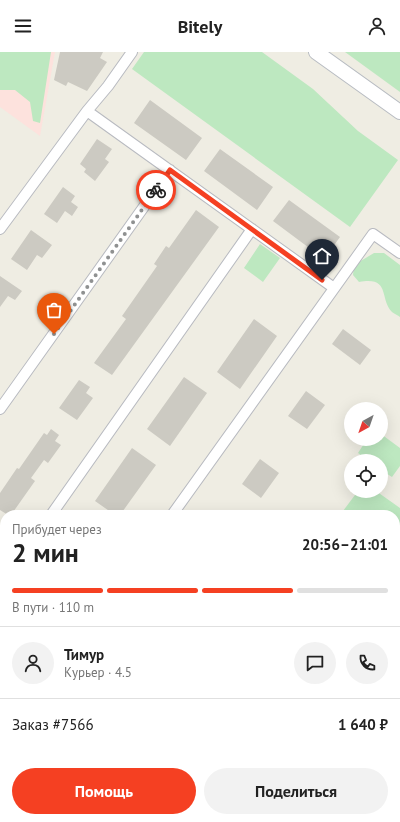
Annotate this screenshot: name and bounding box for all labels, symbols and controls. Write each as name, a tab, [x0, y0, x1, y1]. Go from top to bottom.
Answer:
icon: menu	[12, 15, 34, 37]
text: Bitely	[178, 15, 222, 38]
icon: person	[366, 15, 388, 37]
courier	[136, 170, 176, 210]
icon: bike	[145, 179, 167, 201]
pin	[305, 239, 339, 280]
icon: home	[311, 245, 333, 267]
pin	[37, 293, 71, 334]
icon: bag	[43, 299, 65, 321]
north arrow	[344, 402, 388, 446]
map controls	[344, 402, 388, 498]
button: locate	[344, 454, 388, 498]
text: Прибудет через	[12, 521, 102, 538]
text: 20:56–21:01	[302, 535, 388, 554]
text: 2 мин	[12, 536, 79, 569]
text: В пути · 110 m	[12, 599, 94, 616]
button: person	[12, 642, 54, 684]
button: chat	[294, 642, 336, 684]
button: phone	[346, 642, 388, 684]
text: Тимур	[64, 645, 104, 664]
text: Курьер · 4.5	[64, 664, 132, 681]
text: Заказ #7566	[12, 715, 94, 734]
text: 1 640 ₽	[338, 715, 388, 734]
button: Помощь	[12, 768, 196, 814]
button: Поделиться	[204, 768, 388, 814]

